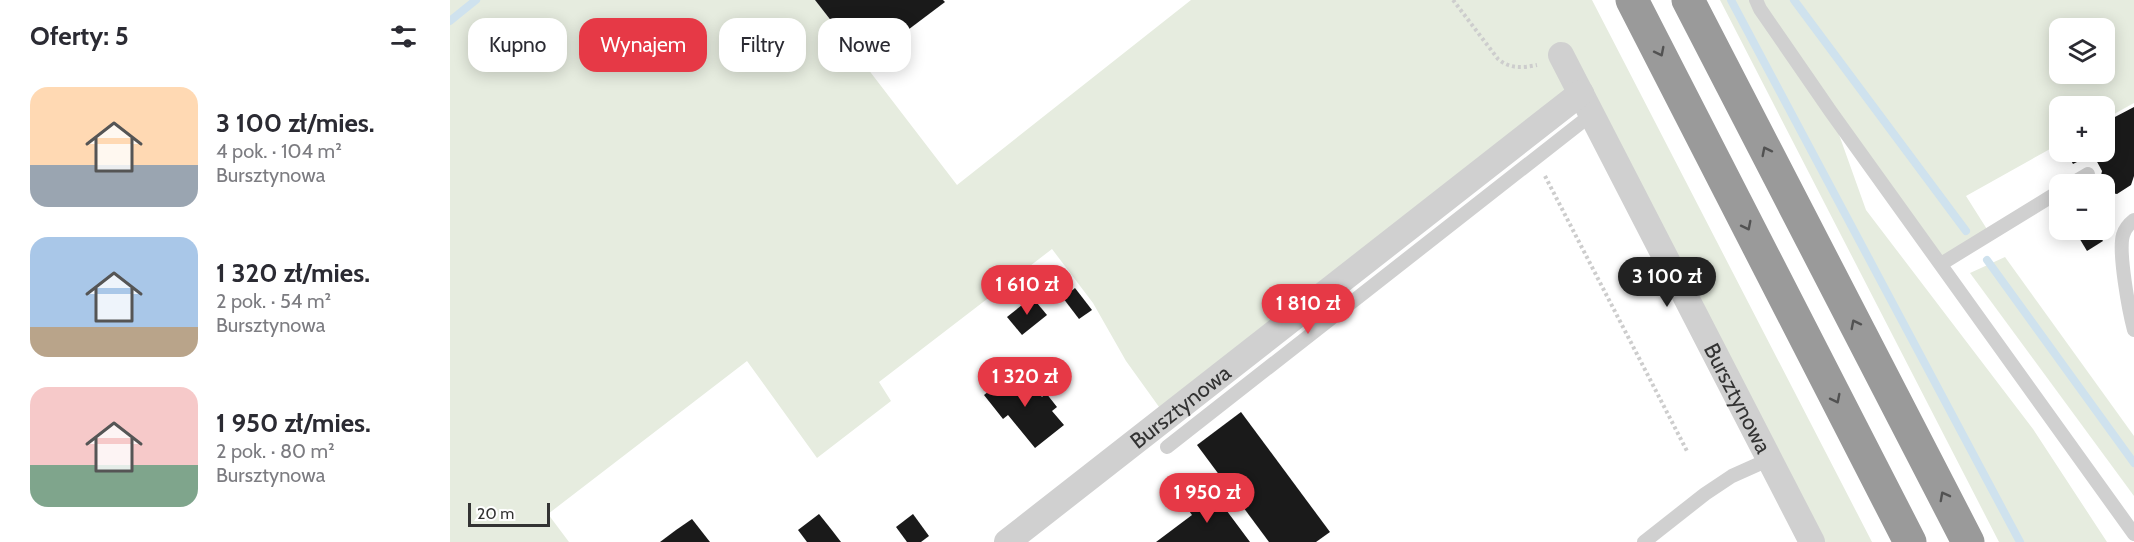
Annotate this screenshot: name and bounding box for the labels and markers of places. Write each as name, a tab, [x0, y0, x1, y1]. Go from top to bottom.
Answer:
pin: 3 100 zł	[1605, 257, 1729, 308]
pin: 1 610 zł	[965, 265, 1089, 316]
pin: 1 810 zł	[1246, 284, 1370, 335]
pin: 1 320 zł	[963, 357, 1087, 408]
pin: 1 950 zł	[1145, 473, 1269, 524]

